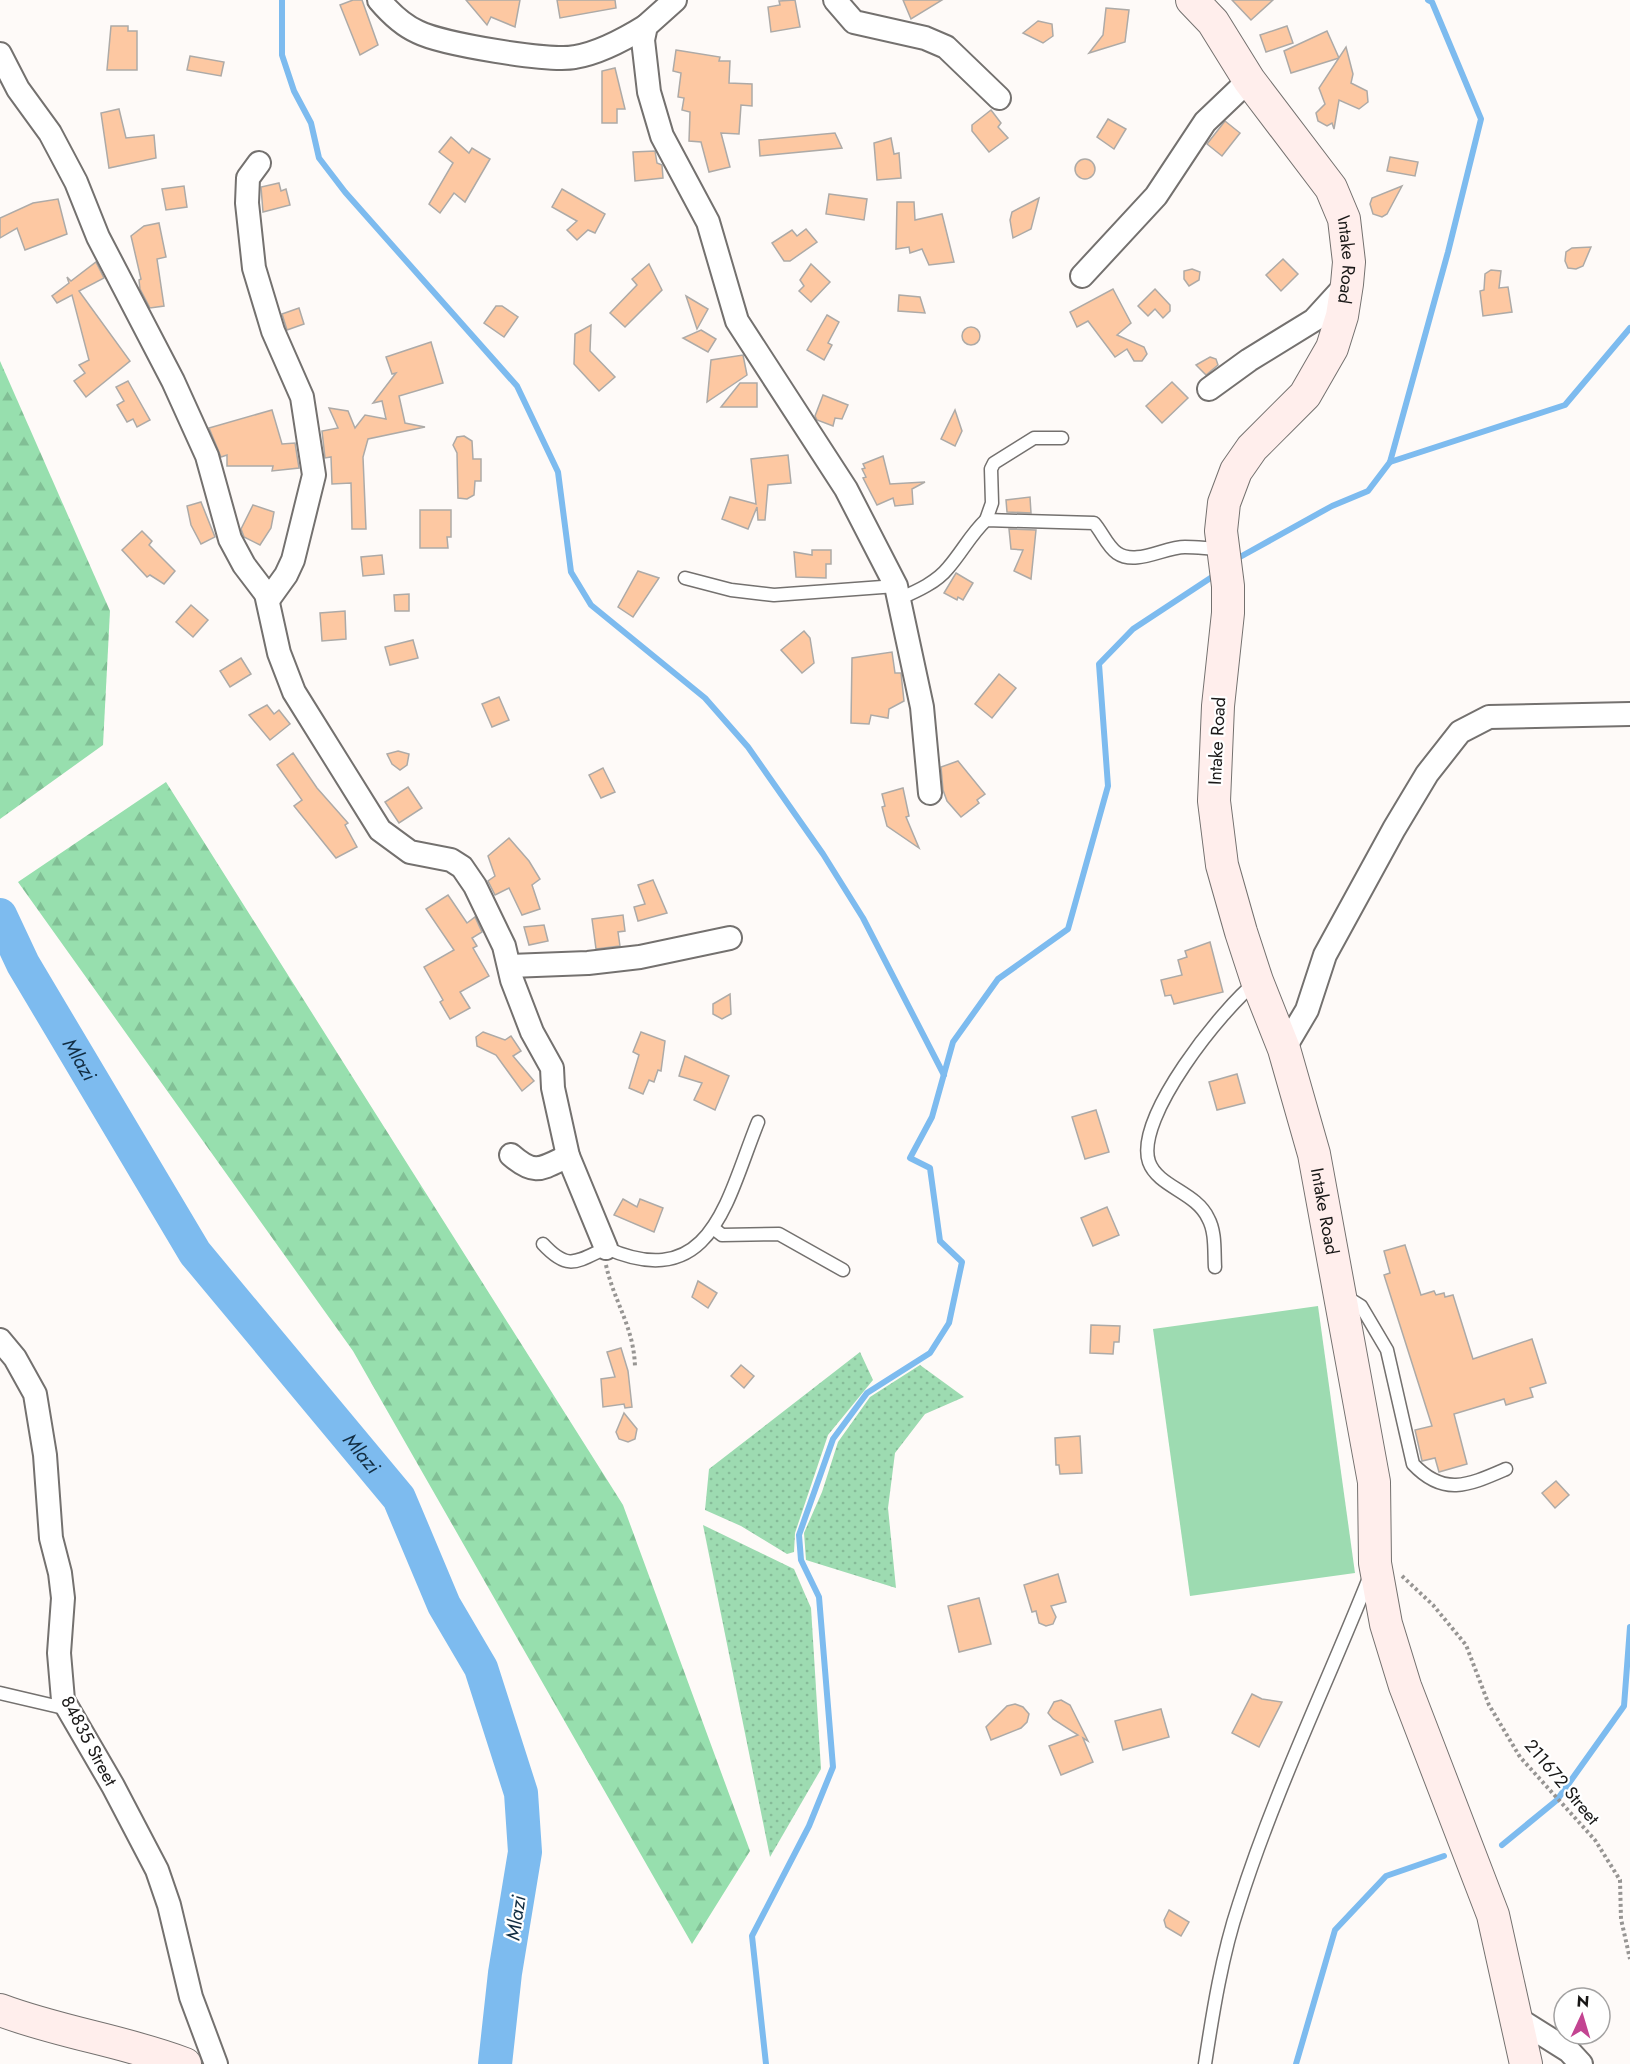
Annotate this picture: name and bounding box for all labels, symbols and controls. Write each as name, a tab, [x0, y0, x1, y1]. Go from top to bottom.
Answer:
street label: Intake Road	[1331, 211, 1362, 306]
street label: Intake Road	[1202, 696, 1232, 786]
water label: Mlazi	[56, 1032, 104, 1087]
street label: Intake Road	[1304, 1166, 1345, 1257]
water label: Mlazi	[336, 1427, 388, 1481]
street label: 84835 Street	[54, 1691, 124, 1791]
street label: 211672 Street	[1518, 1733, 1606, 1831]
water label: Mlazi	[498, 1893, 534, 1942]
north arrow	[1552, 1986, 1612, 2046]
text: N	[1576, 1990, 1590, 2013]

